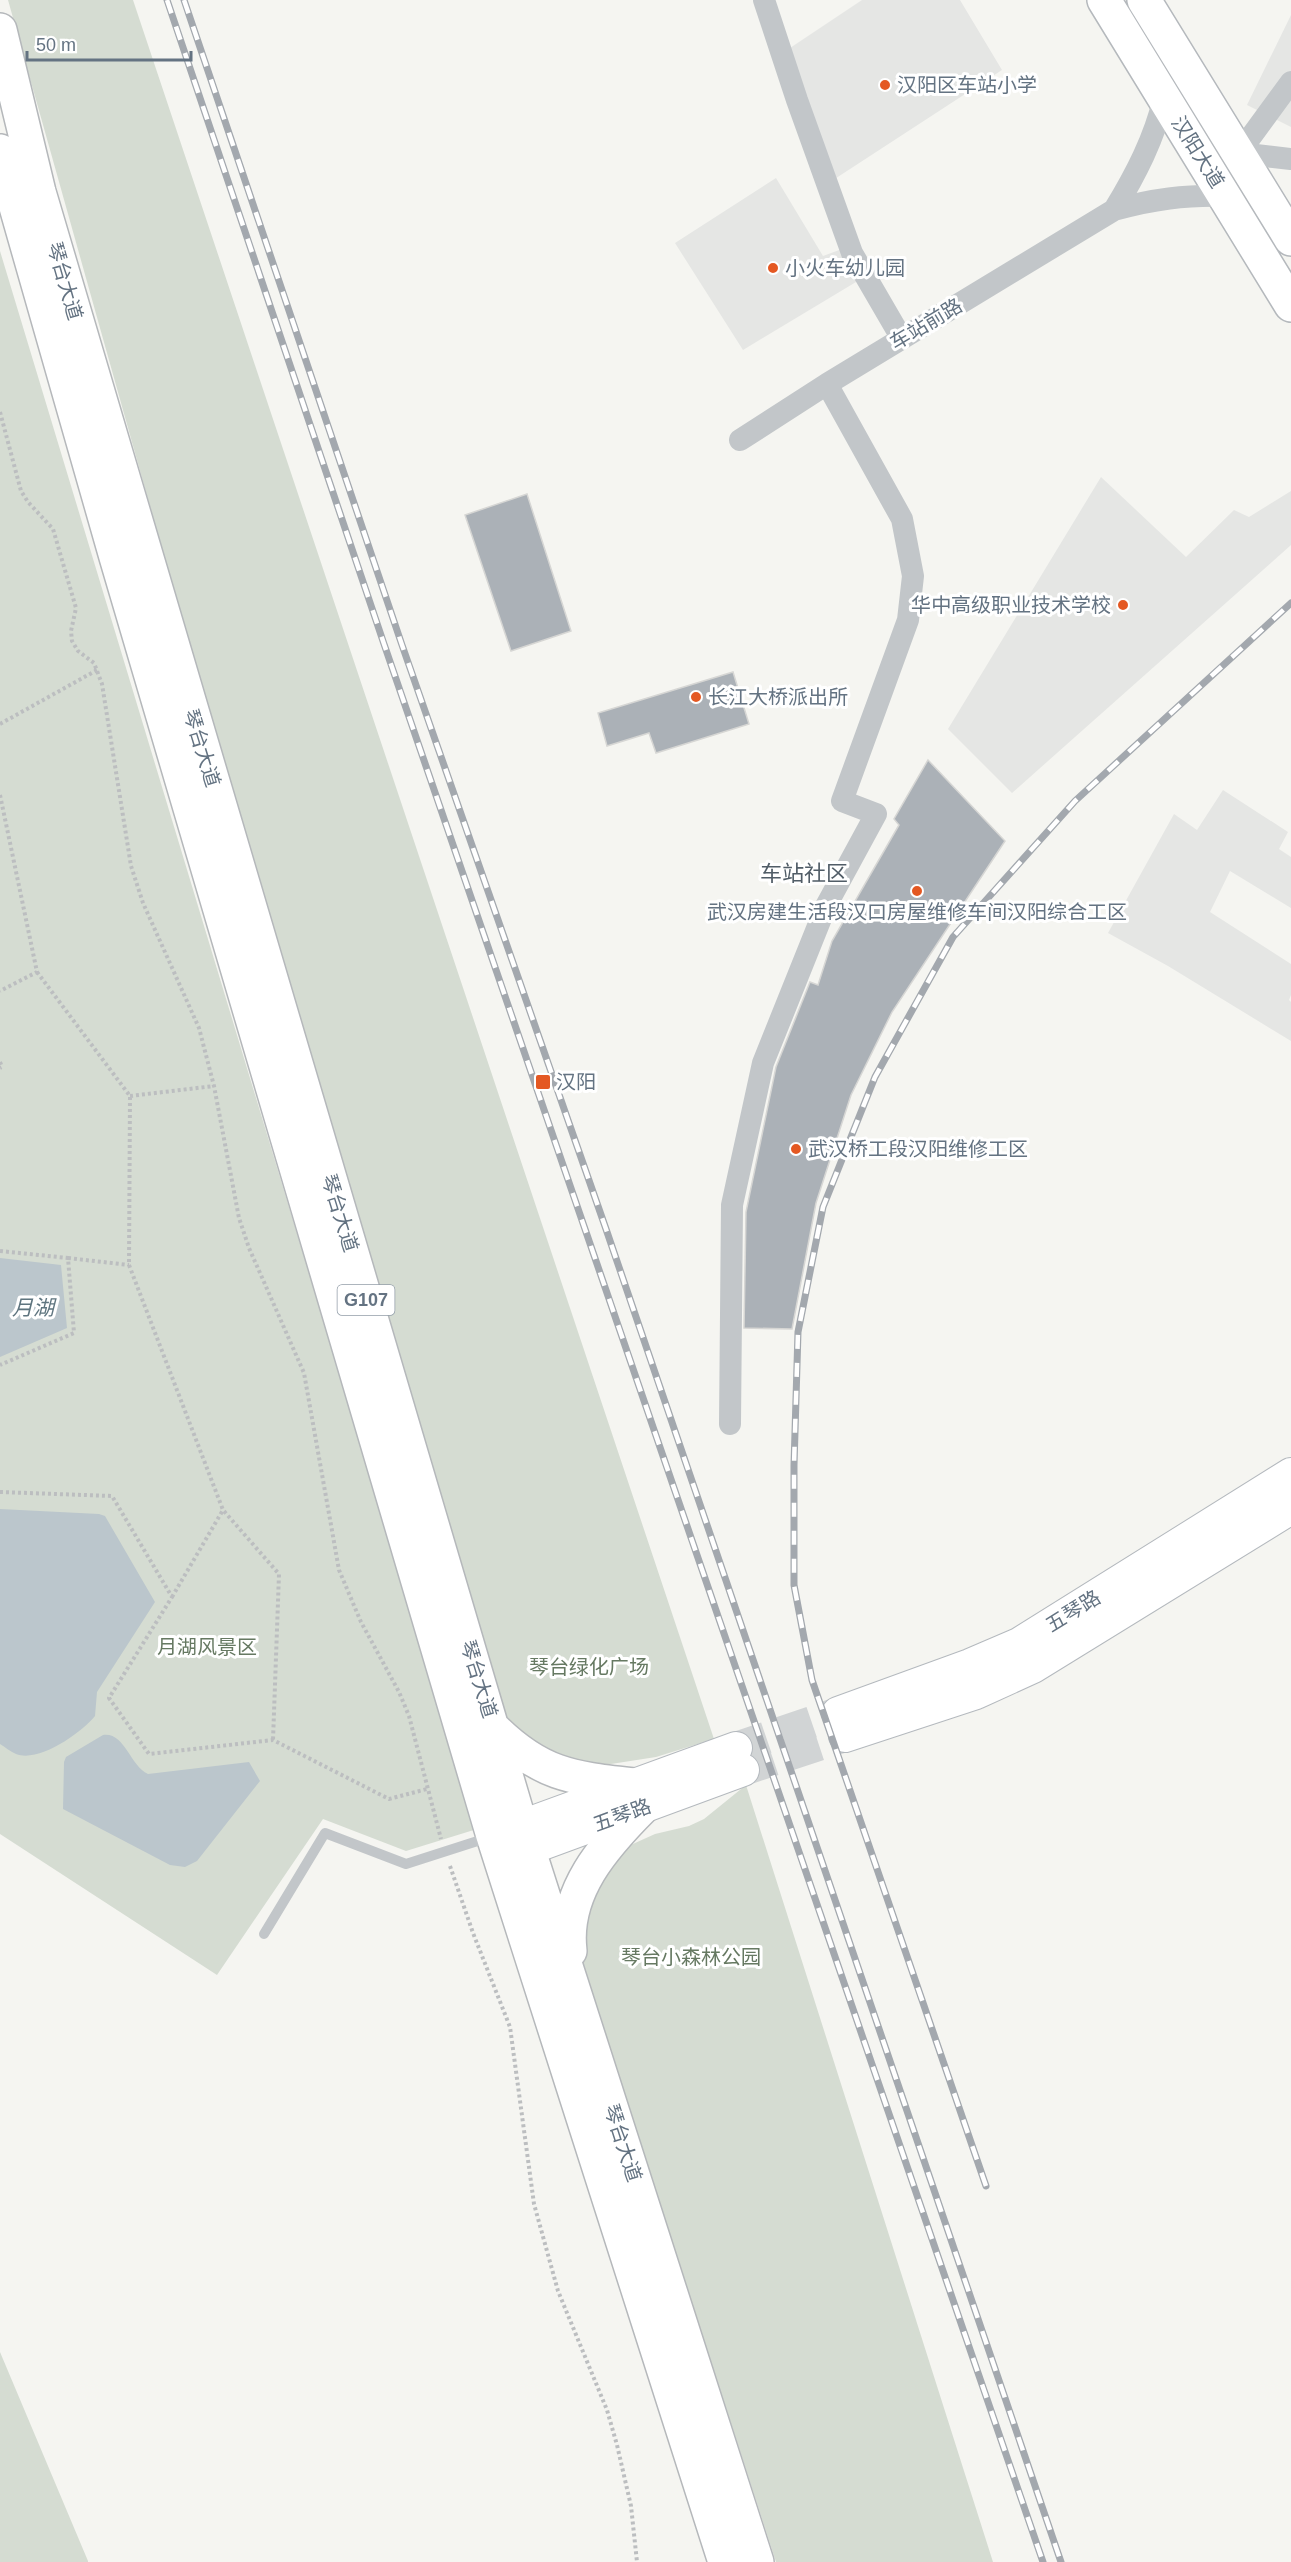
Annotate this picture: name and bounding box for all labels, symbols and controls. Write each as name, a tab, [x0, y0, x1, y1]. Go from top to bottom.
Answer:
scale bar	[27, 24, 190, 62]
text: 50 m	[36, 35, 76, 55]
place label: 汉阳区车站小学	[897, 74, 1037, 96]
marker: 汉阳区车站小学	[878, 78, 892, 92]
street label: 汉阳大道	[1167, 112, 1229, 192]
street label: 琴台大道	[43, 240, 87, 322]
place label: 小火车幼儿园	[785, 257, 905, 279]
marker: 小火车幼儿园	[766, 261, 780, 275]
street label: 车站前路	[886, 294, 966, 354]
place label: 华中高级职业技术学校	[911, 594, 1111, 616]
marker: 华中高级职业技术学校	[1116, 598, 1130, 612]
place label: 长江大桥派出所	[708, 686, 848, 708]
marker: 长江大桥派出所	[689, 690, 703, 704]
street label: 琴台大道	[180, 707, 224, 789]
district label: 车站社区	[760, 861, 848, 886]
marker: 武汉房建生活段汉口房屋维修车间汉阳综合工区	[910, 884, 924, 898]
place label: 武汉房建生活段汉口房屋维修车间汉阳综合工区	[707, 901, 1127, 923]
place label: 汉阳	[556, 1071, 596, 1093]
marker: 汉阳	[534, 1073, 552, 1091]
place label: 武汉桥工段汉阳维修工区	[808, 1138, 1028, 1160]
marker: 武汉桥工段汉阳维修工区	[789, 1142, 803, 1156]
street label: 琴台大道	[318, 1172, 362, 1254]
road number: G107	[338, 1285, 394, 1315]
water label: 月湖	[12, 1296, 57, 1319]
street label: 五琴路	[1042, 1586, 1104, 1636]
park label: 月湖风景区	[157, 1636, 257, 1658]
street label: 琴台大道	[457, 1638, 501, 1720]
park label: 琴台绿化广场	[529, 1656, 649, 1678]
street label: 五琴路	[590, 1794, 654, 1836]
park label: 琴台小森林公园	[621, 1946, 761, 1968]
street label: 琴台大道	[600, 2102, 646, 2184]

